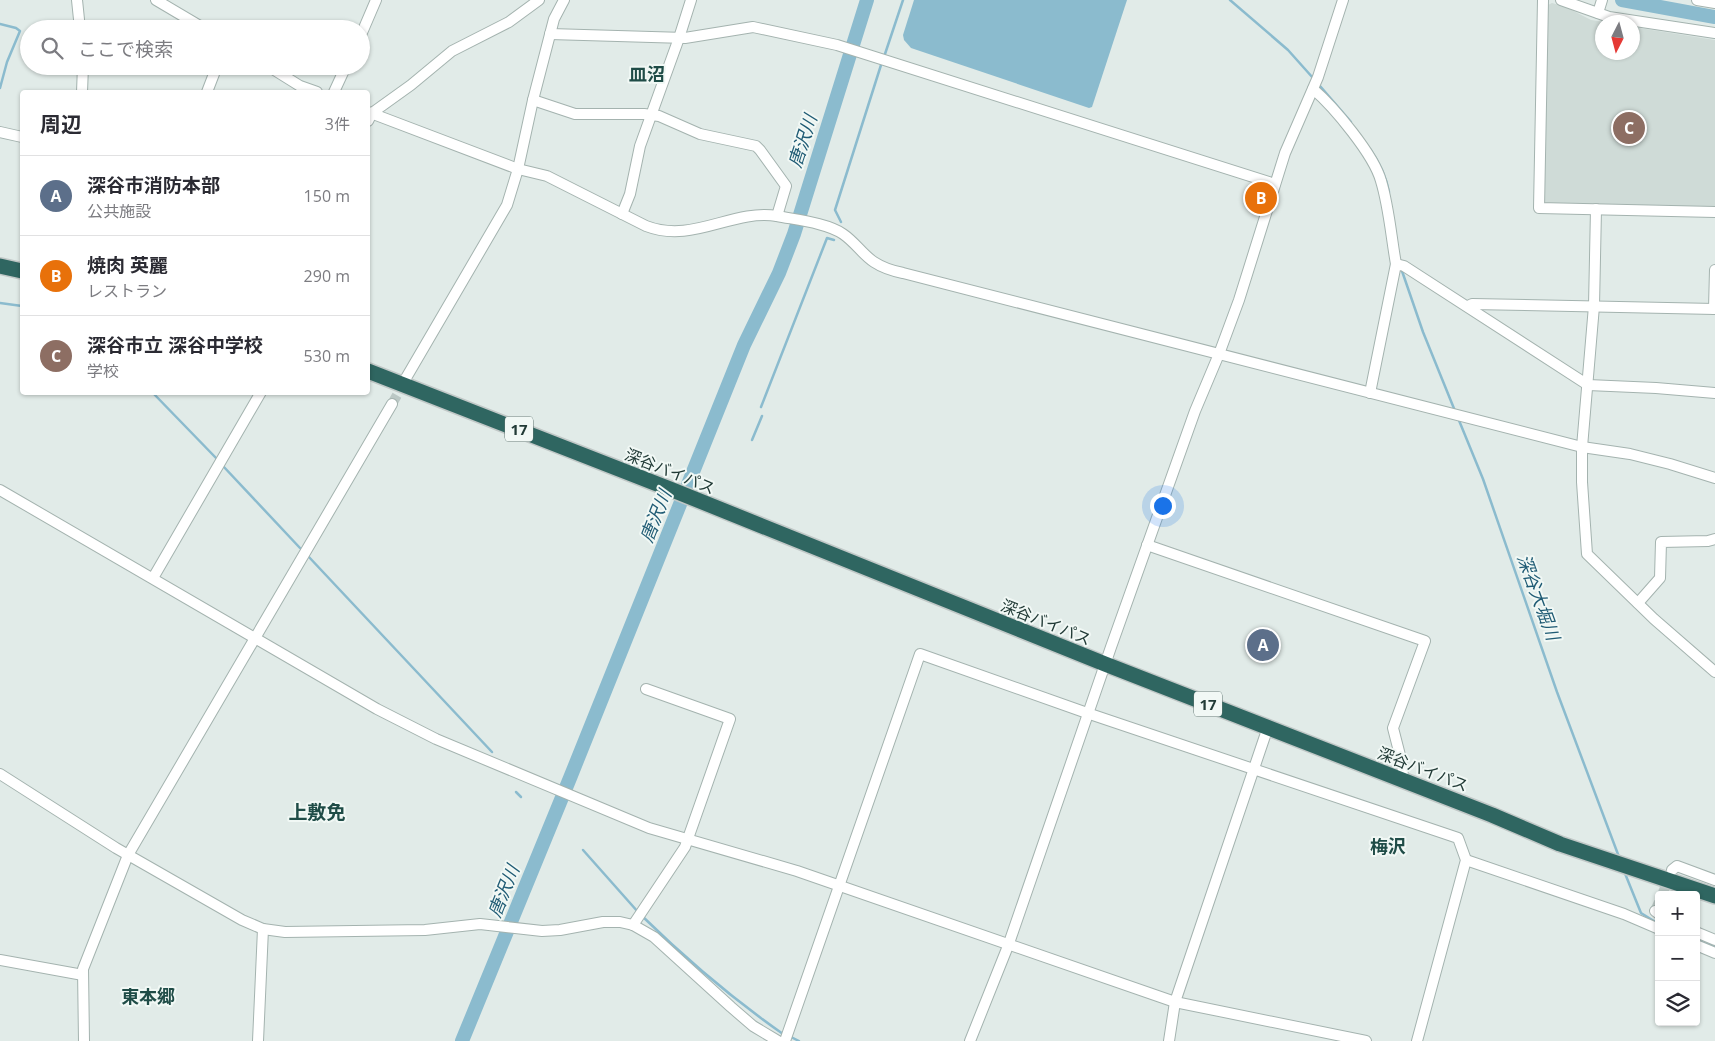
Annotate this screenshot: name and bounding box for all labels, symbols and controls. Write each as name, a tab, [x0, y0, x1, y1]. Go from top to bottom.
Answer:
north arrow	[1595, 15, 1640, 60]
search box	[20, 20, 370, 75]
icon: search	[38, 34, 66, 62]
text: ここで検索	[78, 36, 173, 62]
district label: 皿沼	[629, 62, 665, 86]
pin: C	[1613, 109, 1645, 147]
text: 周辺	[40, 110, 82, 138]
water label: 唐沢川	[782, 110, 822, 170]
text: 3件	[325, 113, 350, 135]
text: 深谷市消防本部	[87, 172, 220, 198]
pin: B	[1245, 179, 1277, 217]
text: A	[50, 185, 62, 207]
text: 150 m	[304, 185, 350, 207]
text: 公共施設	[87, 200, 151, 222]
text: 焼肉 英麗	[87, 252, 168, 278]
text: B	[51, 265, 61, 287]
text: 290 m	[304, 265, 350, 287]
text: レストラン	[87, 280, 167, 302]
text: 深谷市立 深谷中学校	[87, 332, 263, 358]
text: C	[51, 345, 61, 367]
text: 530 m	[304, 345, 350, 367]
text: 学校	[87, 360, 119, 382]
road number: 17	[505, 416, 533, 442]
street label: 深谷バイパス	[622, 443, 718, 499]
water label: 唐沢川	[634, 485, 677, 546]
your location	[1150, 493, 1176, 519]
water label: 深谷大堀川	[1512, 551, 1566, 645]
street label: 深谷バイパス	[998, 594, 1094, 650]
pin: A	[1247, 626, 1279, 664]
road number: 17	[1194, 692, 1222, 716]
street label: 深谷バイパス	[1374, 742, 1472, 796]
district label: 上敷免	[288, 799, 346, 825]
district label: 梅沢	[1370, 834, 1406, 858]
water label: 唐沢川	[482, 860, 525, 921]
map controls	[1655, 891, 1700, 1026]
button: +	[1655, 891, 1700, 936]
button: −	[1655, 936, 1700, 981]
button: layers	[1655, 981, 1700, 1026]
district label: 東本郷	[121, 984, 175, 1008]

